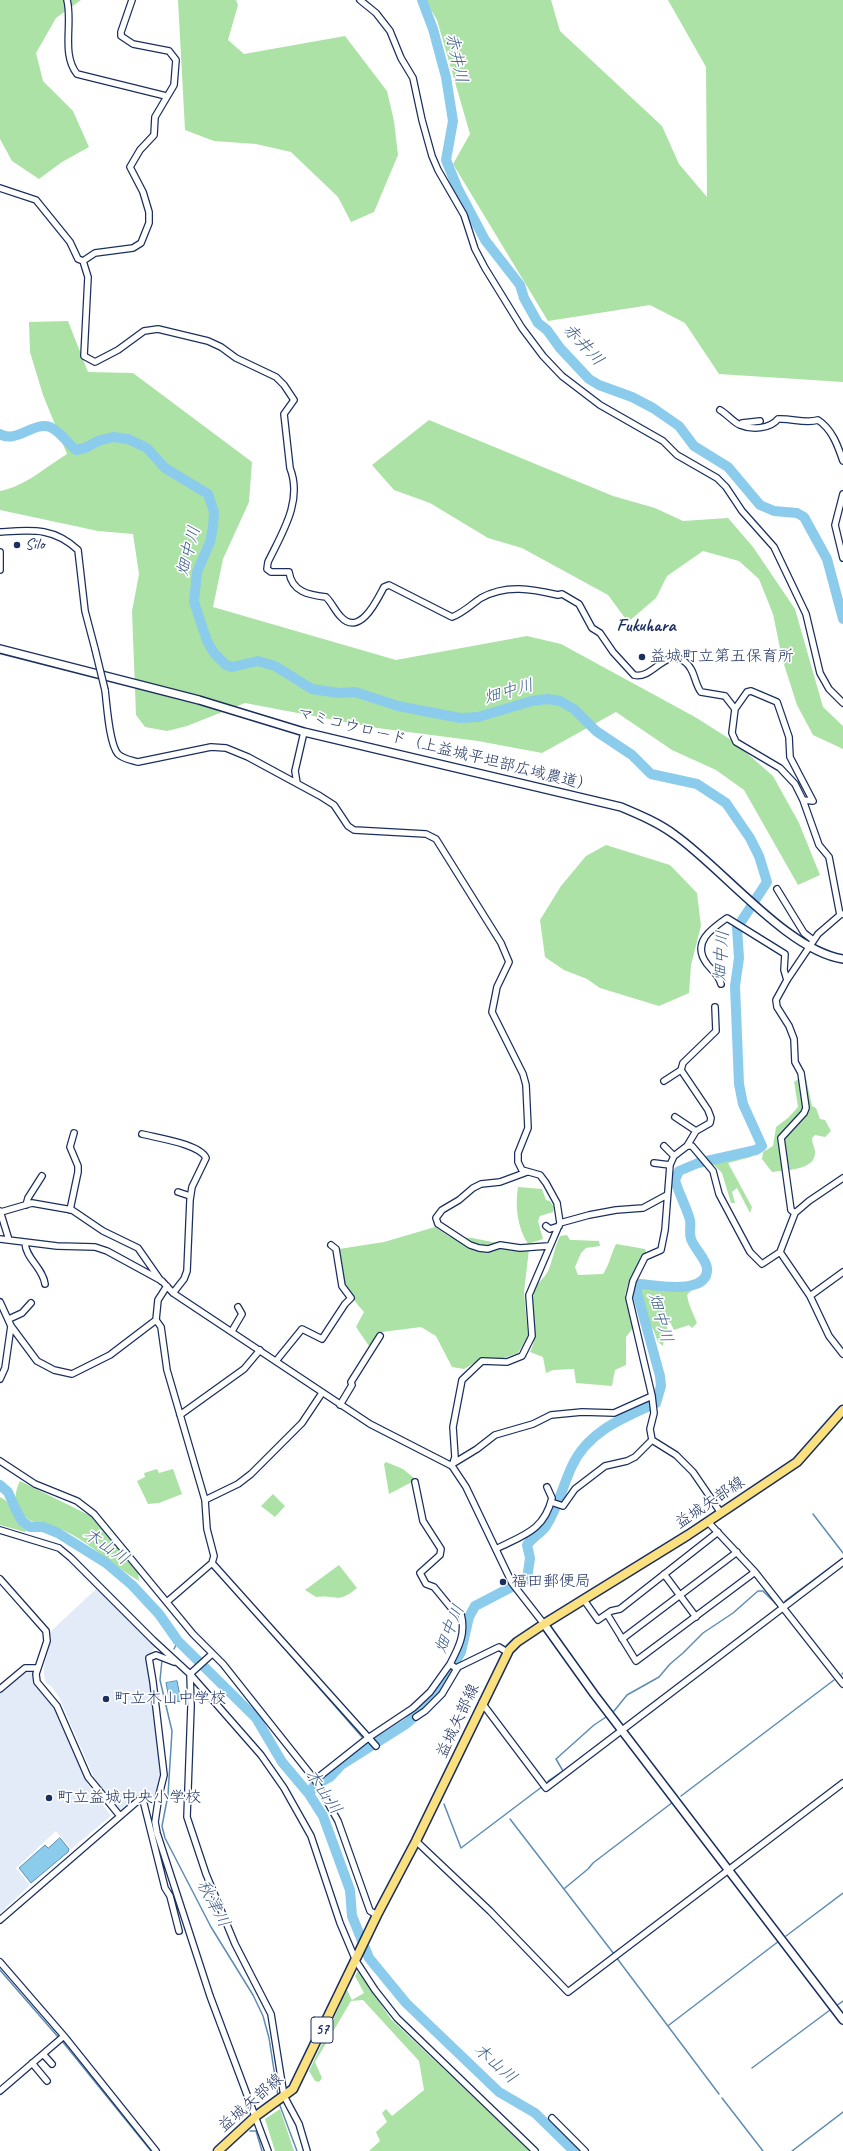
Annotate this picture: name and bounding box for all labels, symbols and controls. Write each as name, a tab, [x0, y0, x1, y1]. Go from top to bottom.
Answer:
water label: 赤井川	[440, 31, 472, 85]
water label: 赤井川	[558, 319, 608, 371]
water label: 畑中川	[173, 524, 205, 578]
place label: Silo	[25, 535, 44, 555]
marker: Silo	[12, 540, 22, 550]
district label: Fukuhara	[617, 615, 675, 637]
place label: 益城町立第五保育所	[650, 647, 794, 667]
marker: 益城町立第五保育所	[637, 652, 647, 662]
water label: 畑中川	[482, 676, 536, 708]
street label: マミコウロード（上益城平坦部広域農道）	[295, 704, 595, 796]
water label: 畑中川	[710, 930, 734, 982]
water label: 畑中川	[644, 1291, 676, 1345]
street label: 益城矢部線	[671, 1473, 749, 1533]
water label: 木山川	[79, 1524, 133, 1570]
place label: 福田郵便局	[511, 1572, 591, 1592]
marker: 福田郵便局	[498, 1577, 508, 1587]
water label: 畑中川	[431, 1602, 469, 1656]
street label: 益城矢部線	[432, 1681, 484, 1761]
place label: 町立木山中学校	[114, 1689, 226, 1709]
marker: 町立木山中学校	[101, 1694, 111, 1704]
water label: 木山川	[300, 1765, 346, 1819]
place label: 町立益城中央小学校	[57, 1788, 201, 1808]
marker: 町立益城中央小学校	[44, 1793, 54, 1803]
water label: 秋津川	[192, 1877, 234, 1931]
road number: 57	[311, 2017, 333, 2043]
water label: 木山川	[469, 2040, 521, 2088]
street label: 益城矢部線	[215, 2070, 287, 2136]

